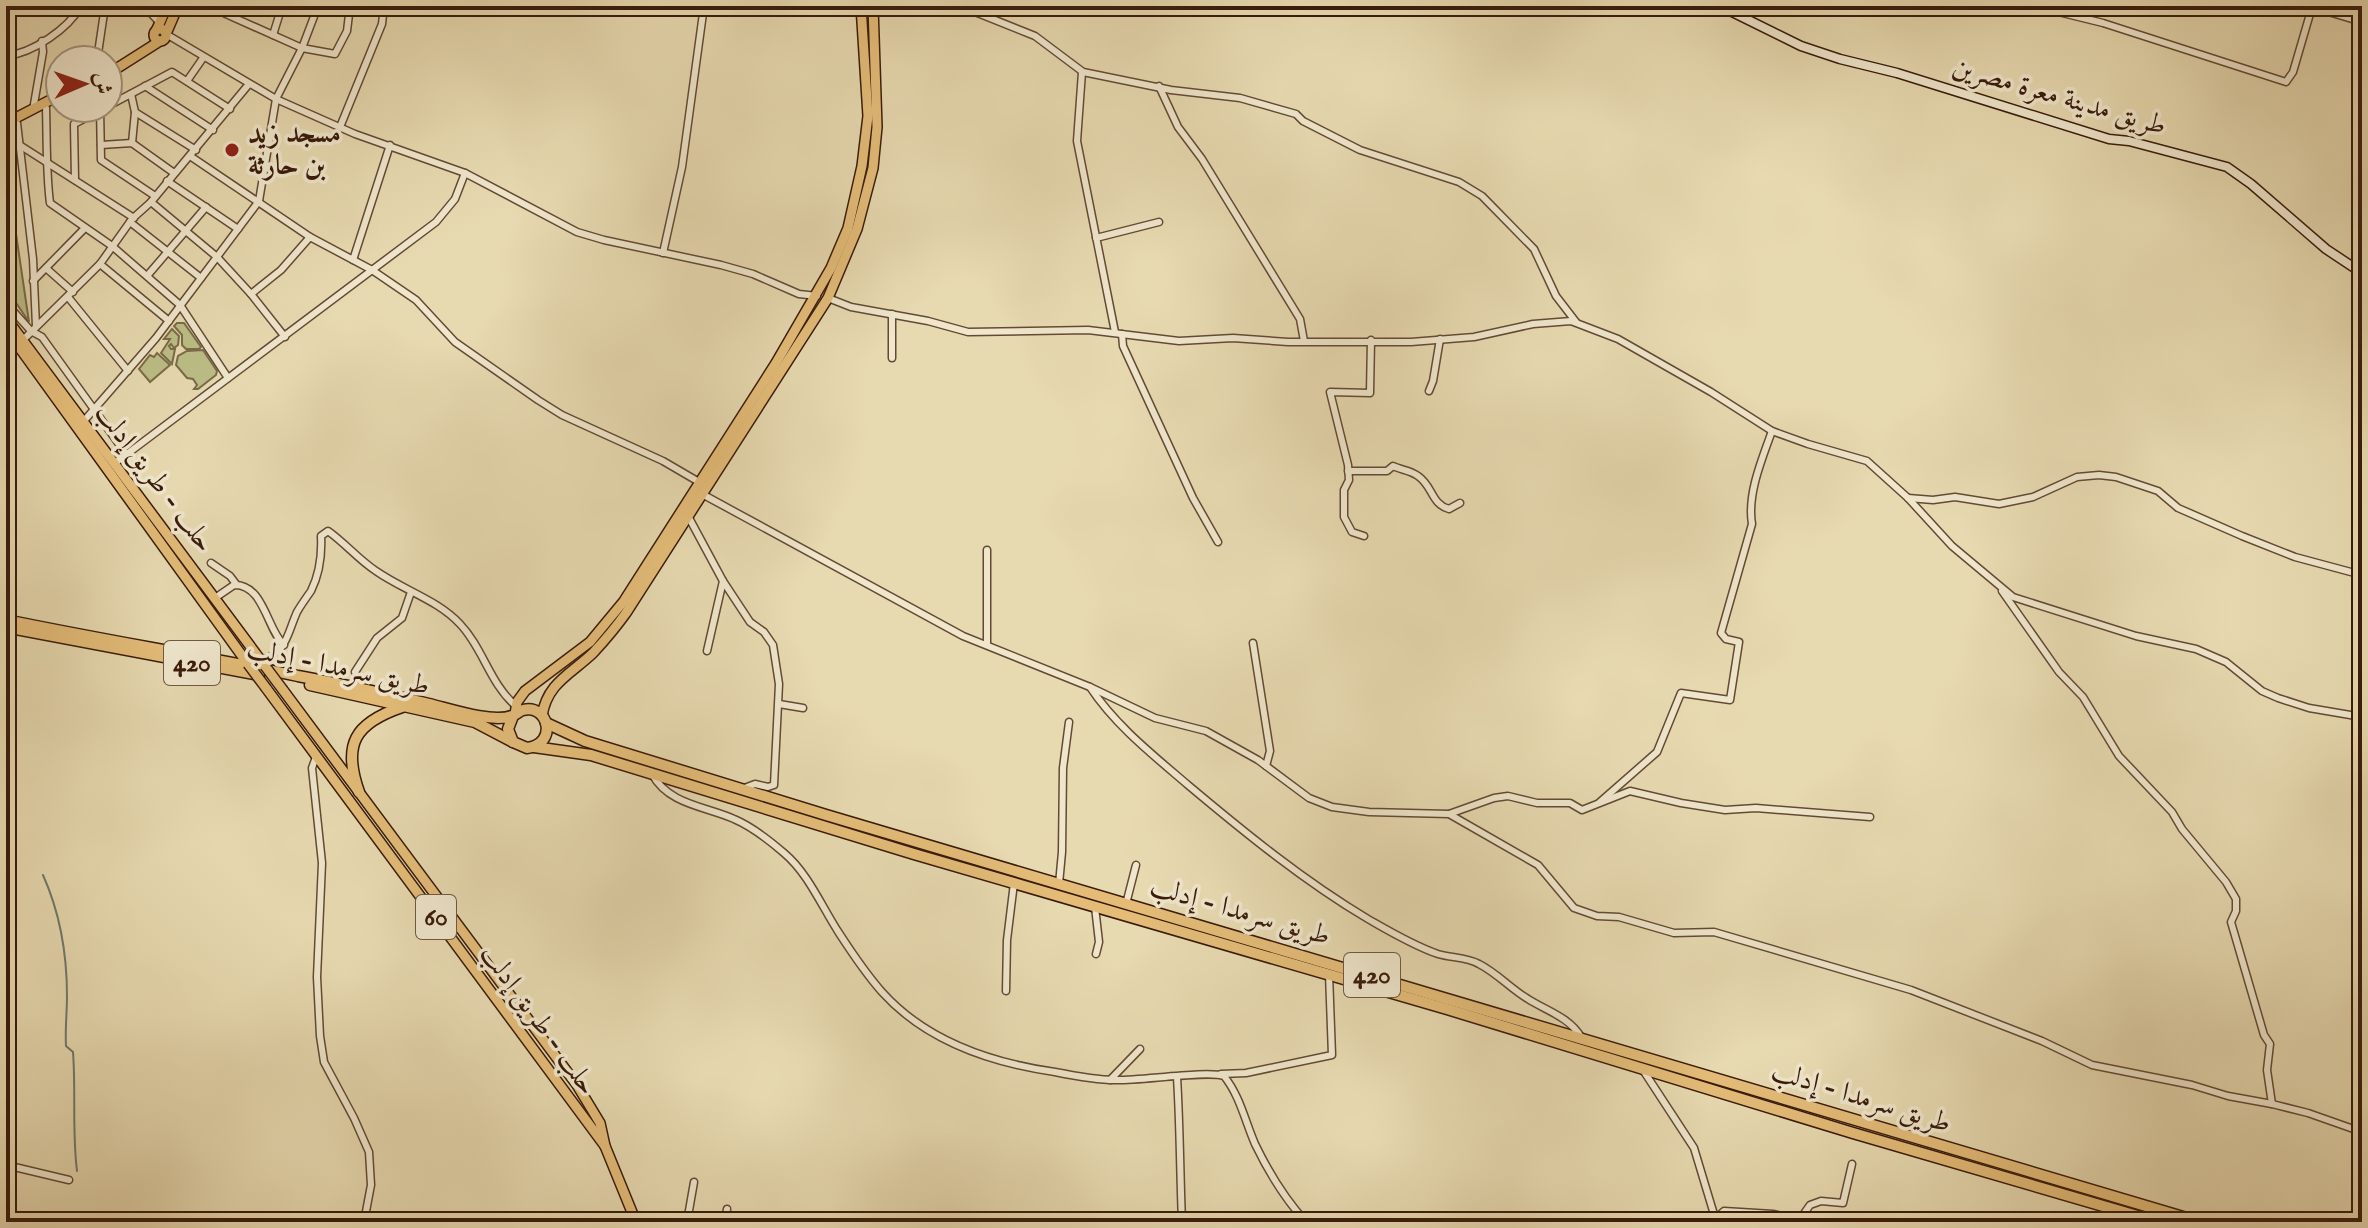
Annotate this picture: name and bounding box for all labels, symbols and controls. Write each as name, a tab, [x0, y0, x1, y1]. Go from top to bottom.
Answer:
north arrow	[44, 44, 124, 124]
street label: طريق مدينة معرة مصرين	[1948, 50, 2170, 144]
text: ش	[88, 72, 116, 95]
place label: مسجد زيد بن حارثة	[248, 117, 341, 184]
marker: مسجد زيد بن حارثة	[223, 141, 241, 159]
street label: حلب - طريق إدلب	[86, 396, 222, 560]
street label: طريق سرمدا - إدلب	[243, 632, 433, 704]
road number: 420	[164, 641, 220, 685]
street label: طريق سرمدا - إدلب	[1146, 870, 1334, 954]
road number: 60	[416, 895, 456, 939]
street label: حلب - طريق إدلب	[472, 938, 604, 1102]
road number: 420	[1344, 953, 1400, 997]
street label: طريق سرمدا - إدلب	[1767, 1054, 1955, 1142]

